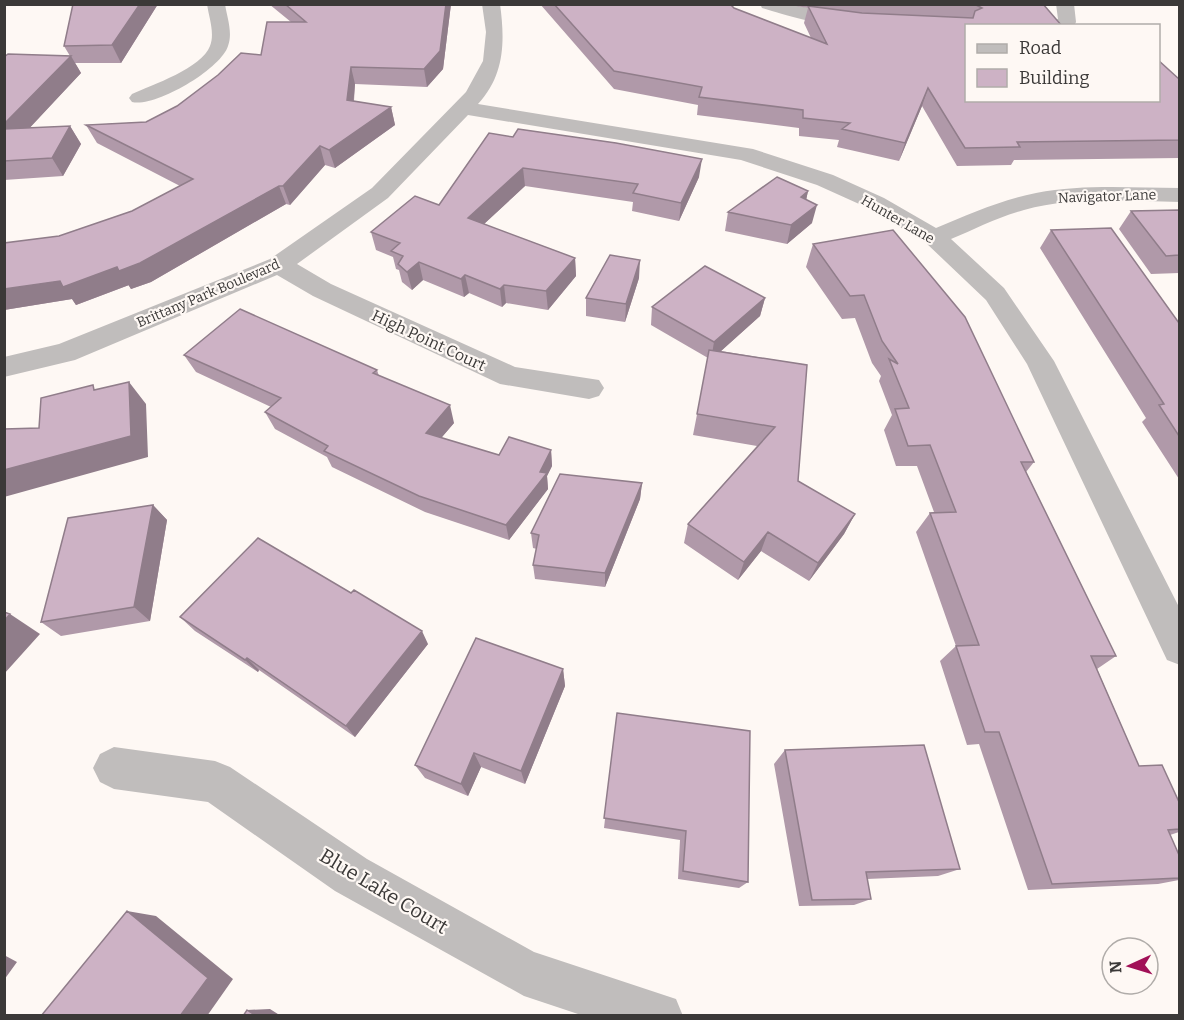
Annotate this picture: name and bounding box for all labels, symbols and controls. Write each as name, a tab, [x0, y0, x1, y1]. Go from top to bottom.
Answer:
legend	[965, 24, 1160, 102]
text: Road	[1019, 37, 1062, 59]
text: Building	[1019, 67, 1090, 89]
street label: Navigator Lane	[1057, 186, 1157, 207]
street label: Hunter Lane	[858, 192, 937, 247]
street label: Brittany Park Boulevard	[134, 256, 282, 331]
street label: High Point Court	[369, 306, 489, 375]
street label: Blue Lake Court	[316, 843, 452, 939]
north arrow	[1100, 936, 1160, 996]
text: N	[1106, 960, 1125, 974]

